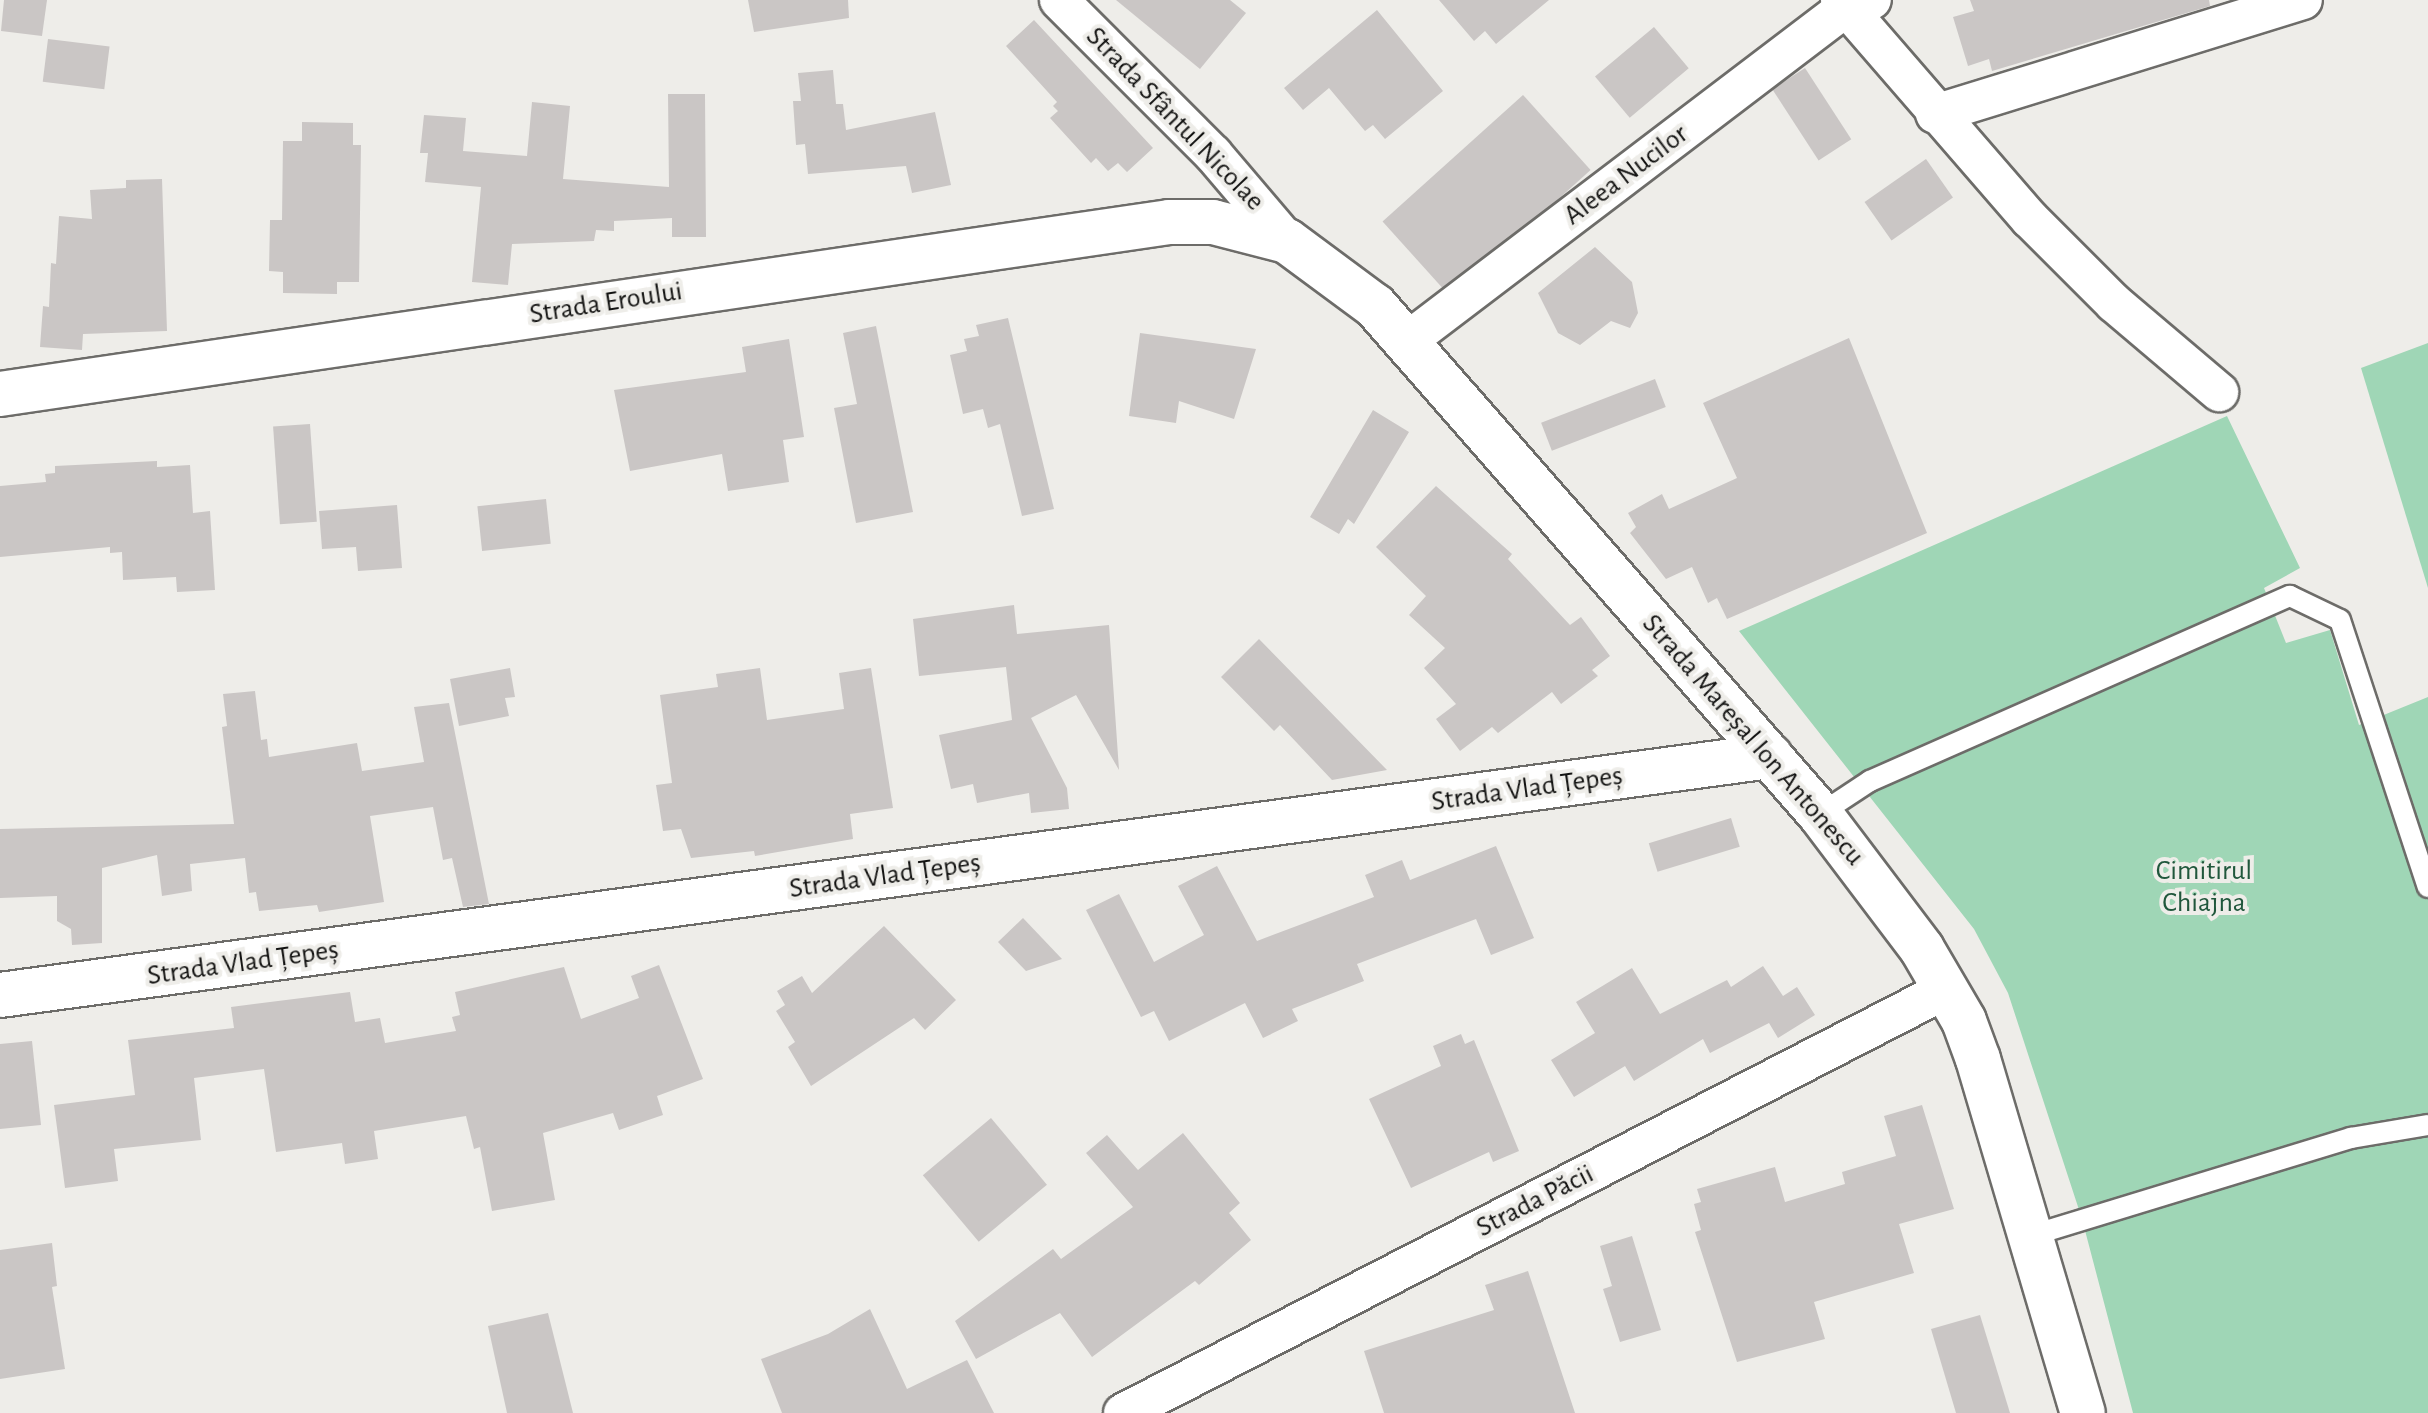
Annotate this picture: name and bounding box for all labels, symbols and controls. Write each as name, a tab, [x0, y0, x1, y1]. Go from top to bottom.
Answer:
street label: Strada Sfântul Nicolae	[1079, 20, 1271, 218]
street label: Aleea Nucilor	[1557, 117, 1695, 233]
street label: Strada Eroului	[527, 274, 685, 332]
street label: Strada Mareșal Ion Antonescu	[1635, 608, 1871, 872]
street label: Strada Vlad Țepeș	[1429, 759, 1625, 819]
street label: Strada Vlad Țepeș	[787, 846, 983, 906]
park label: Cimitirul Chiajna	[2156, 854, 2252, 920]
street label: Strada Vlad Țepeș	[145, 933, 341, 993]
street label: Strada Păcii	[1471, 1157, 1599, 1245]

